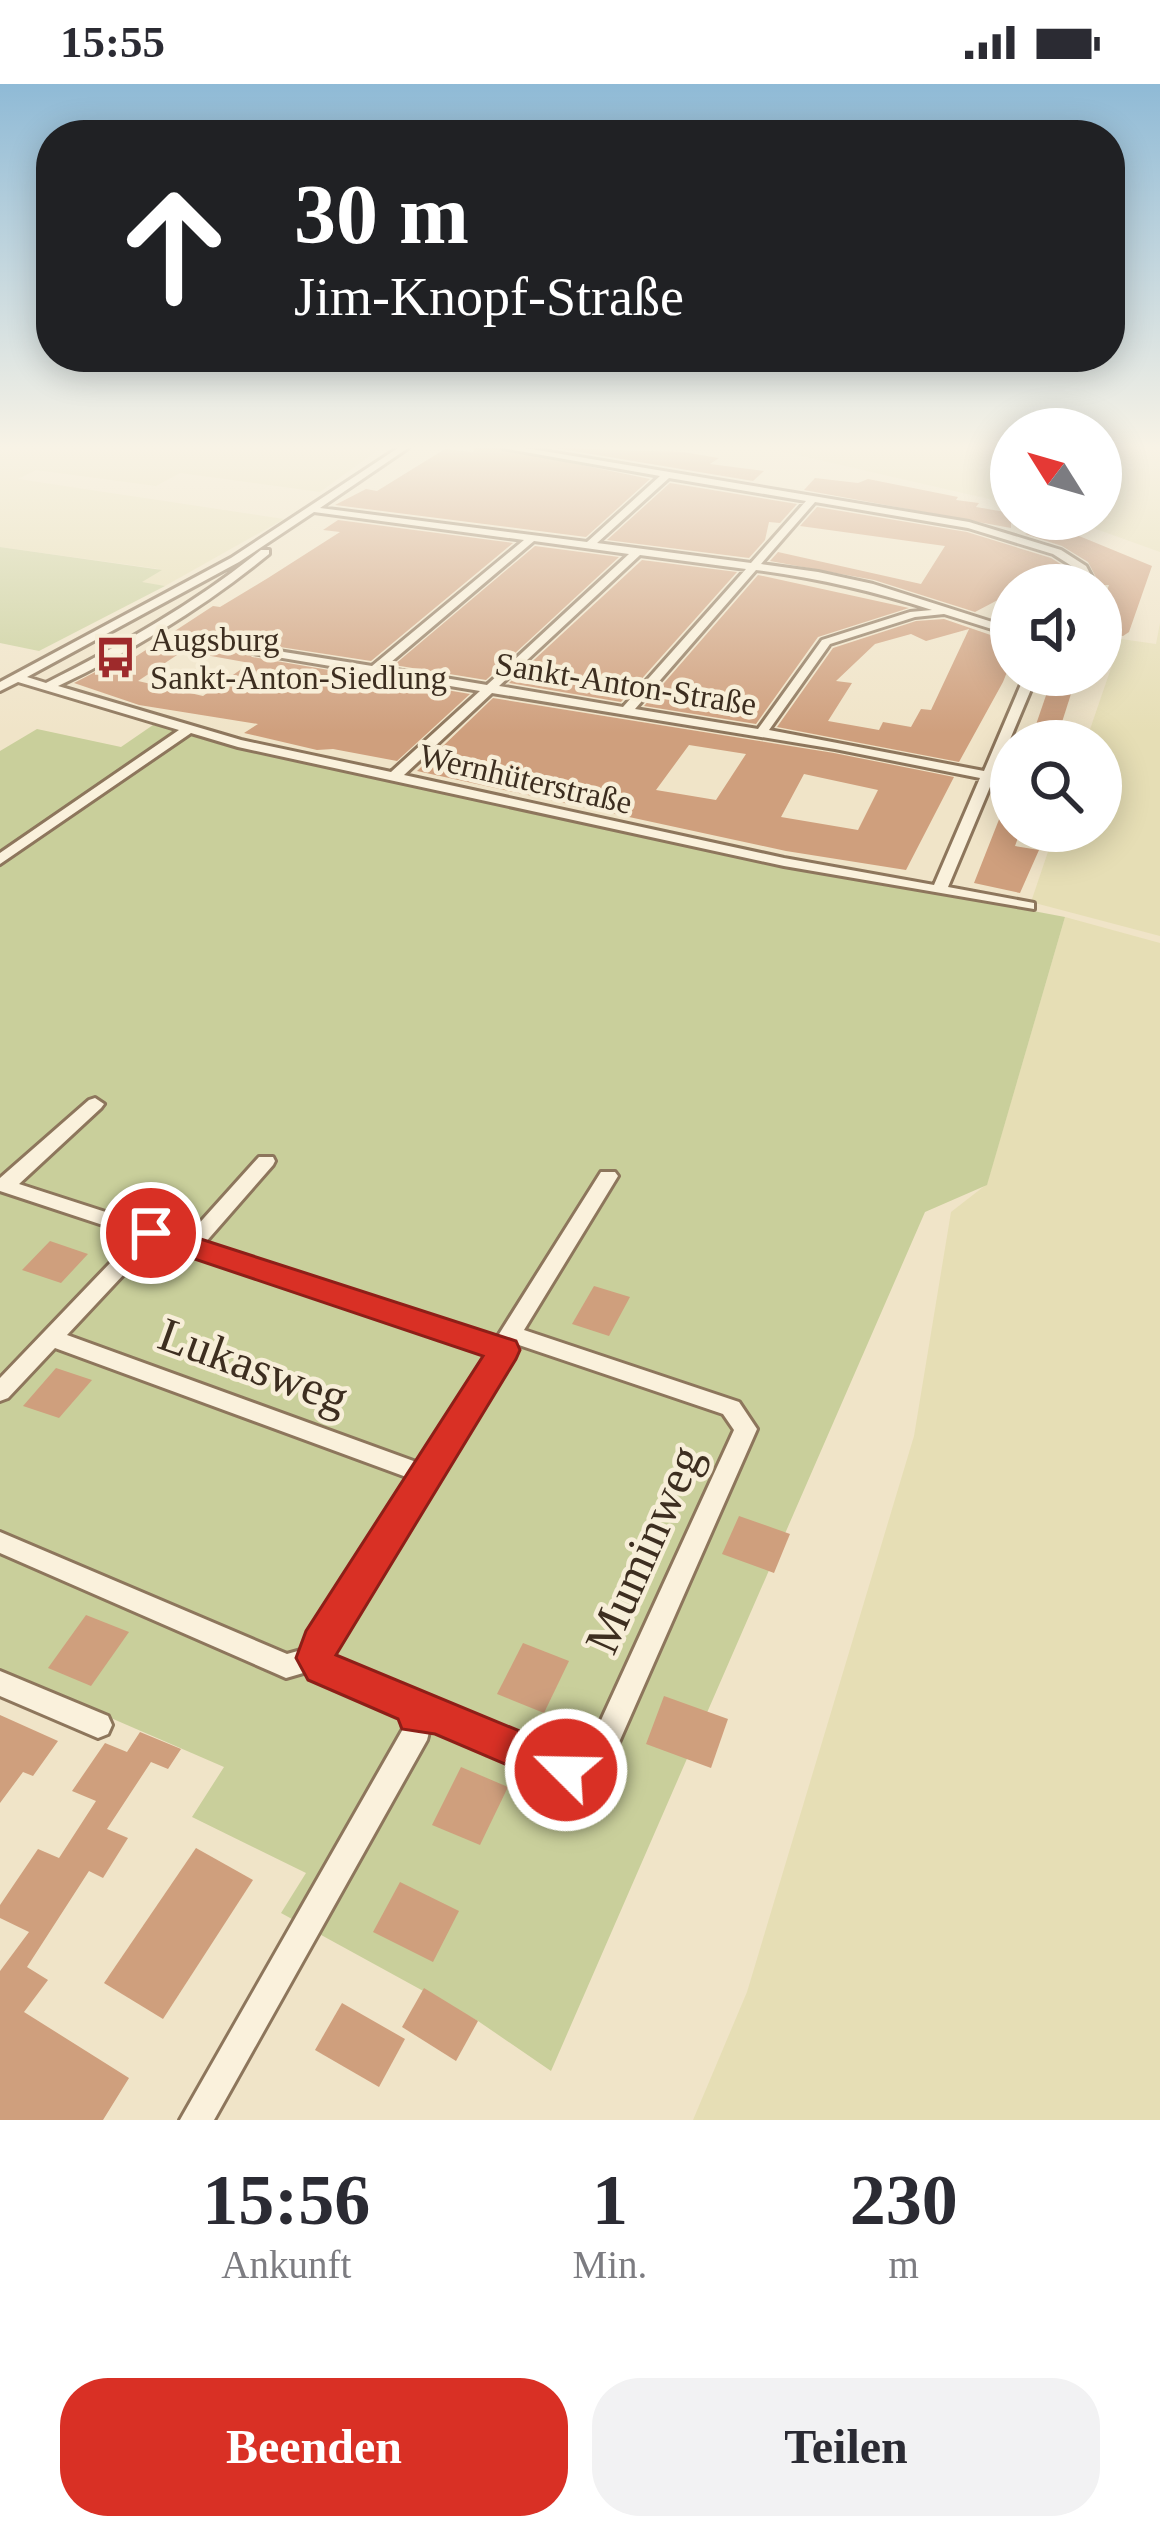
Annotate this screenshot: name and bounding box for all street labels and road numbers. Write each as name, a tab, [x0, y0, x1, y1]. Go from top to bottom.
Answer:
street label: Sankt-Anton-Straße	[493, 646, 759, 722]
street label: Wernhüterstraße	[416, 737, 636, 821]
street label: Lukasweg	[152, 1307, 356, 1424]
street label: Muminweg	[574, 1437, 713, 1661]

